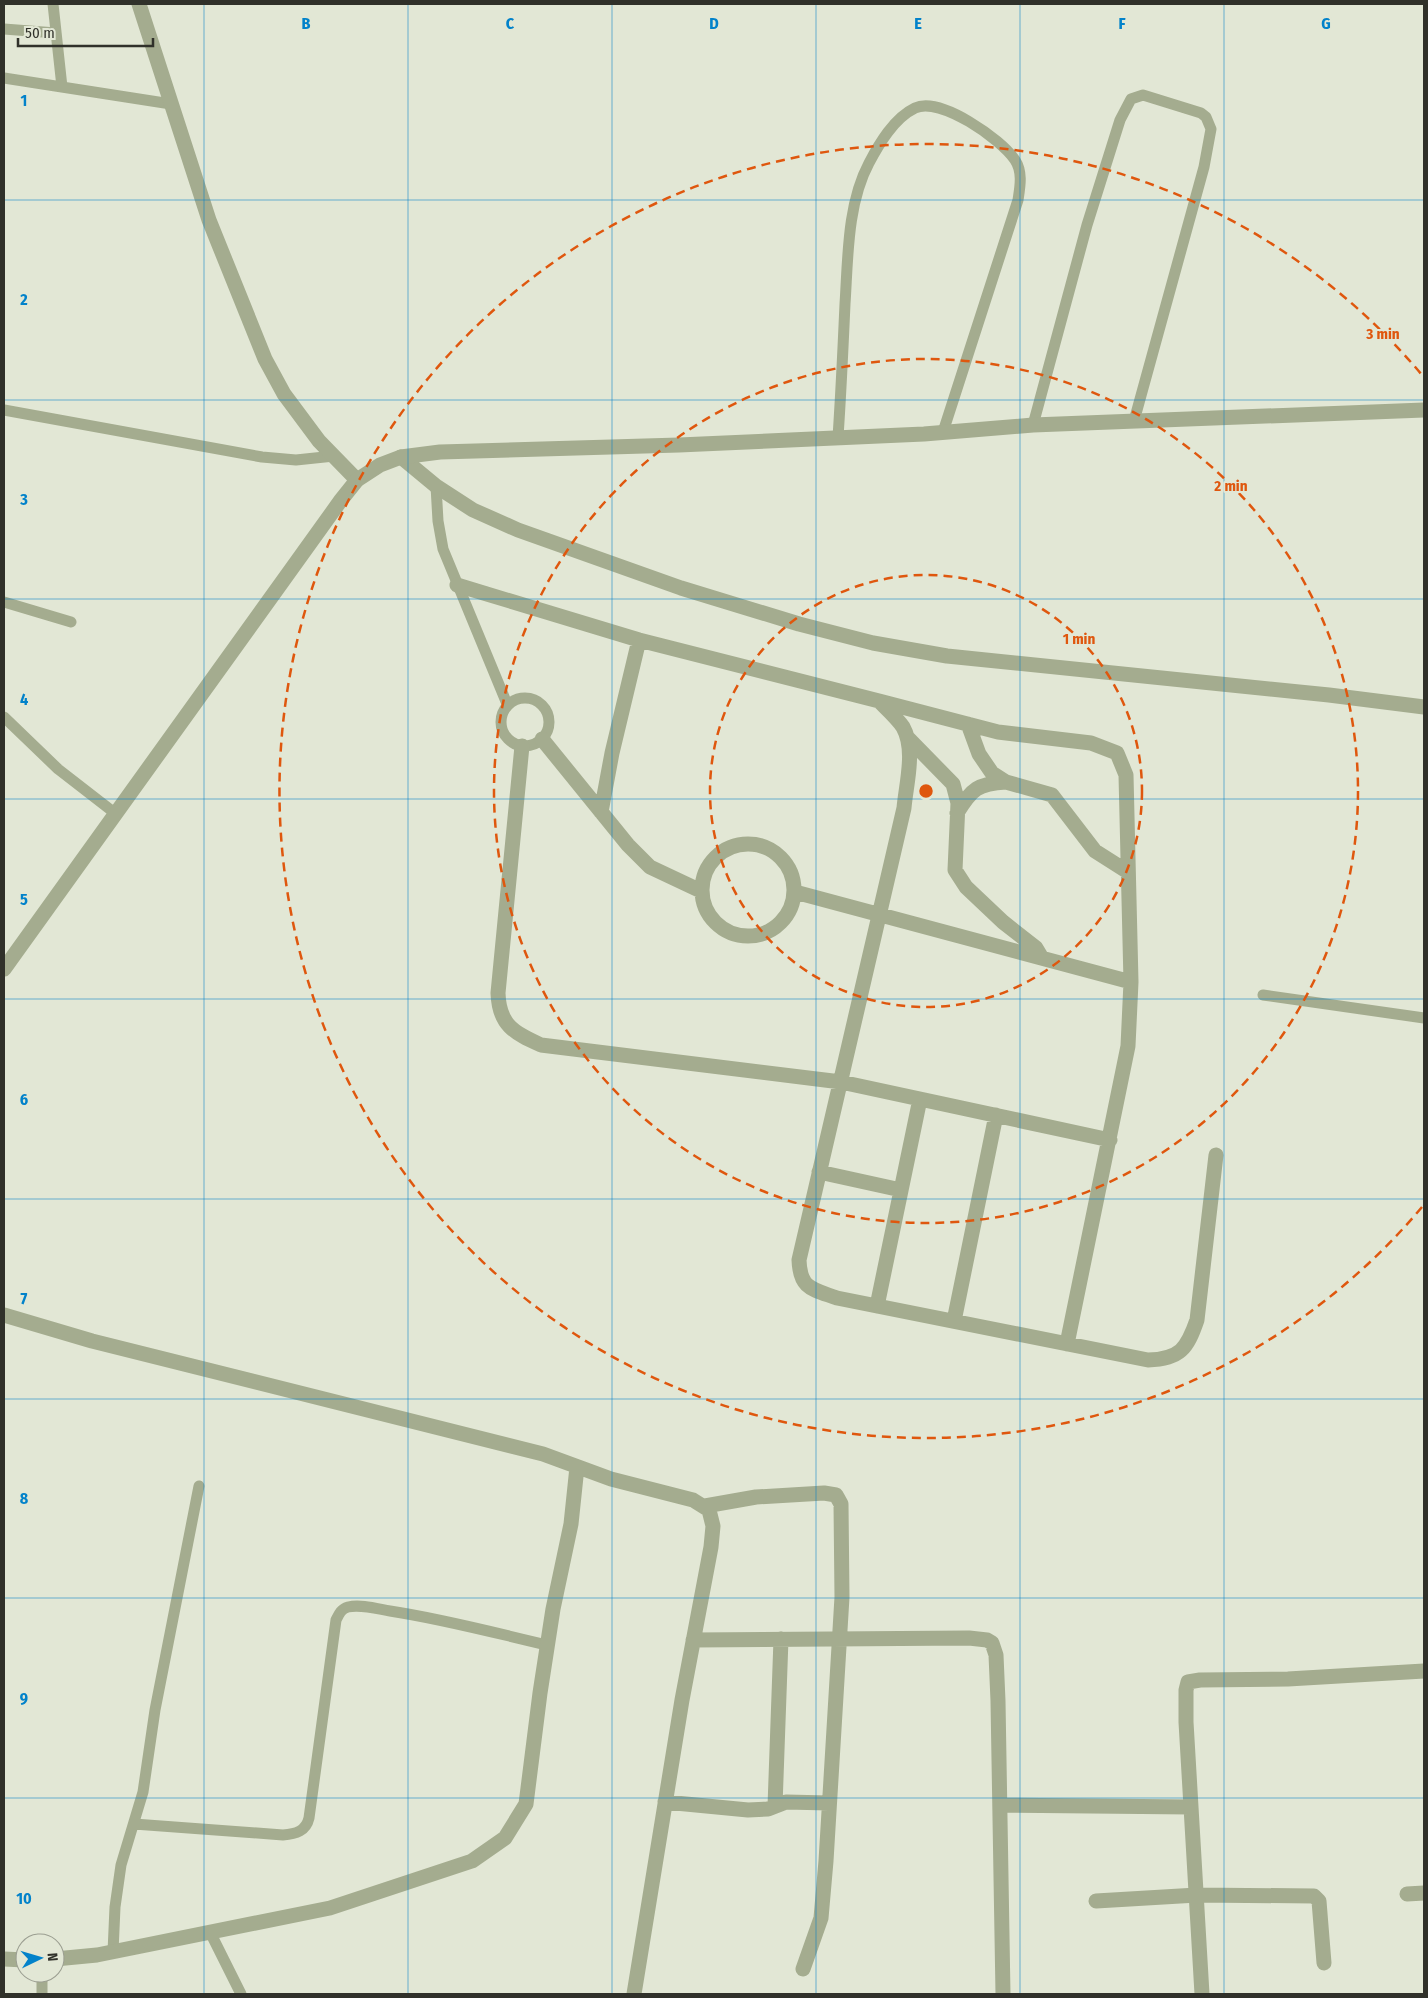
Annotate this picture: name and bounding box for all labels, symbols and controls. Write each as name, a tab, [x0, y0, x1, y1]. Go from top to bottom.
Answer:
text: B	[302, 14, 311, 33]
text: C	[506, 14, 515, 33]
text: D	[709, 14, 719, 33]
text: E	[914, 14, 922, 33]
text: F	[1118, 14, 1126, 33]
text: G	[1321, 14, 1331, 33]
scale bar	[18, 15, 152, 47]
text: 50 m	[25, 24, 55, 42]
text: 1	[21, 91, 27, 110]
text: 2	[19, 290, 28, 309]
text: 3 min	[1365, 325, 1400, 343]
text: 2 min	[1213, 477, 1248, 495]
text: 3	[19, 490, 28, 509]
text: 1 min	[1063, 630, 1095, 648]
text: 4	[20, 690, 28, 709]
centre of rings	[917, 782, 935, 800]
text: 5	[20, 890, 28, 909]
text: 6	[20, 1090, 28, 1109]
text: 7	[21, 1289, 28, 1308]
text: 8	[20, 1489, 29, 1508]
text: 9	[20, 1689, 28, 1708]
text: 10	[16, 1889, 32, 1908]
north arrow	[15, 1933, 65, 1983]
text: N	[44, 1952, 61, 1962]

